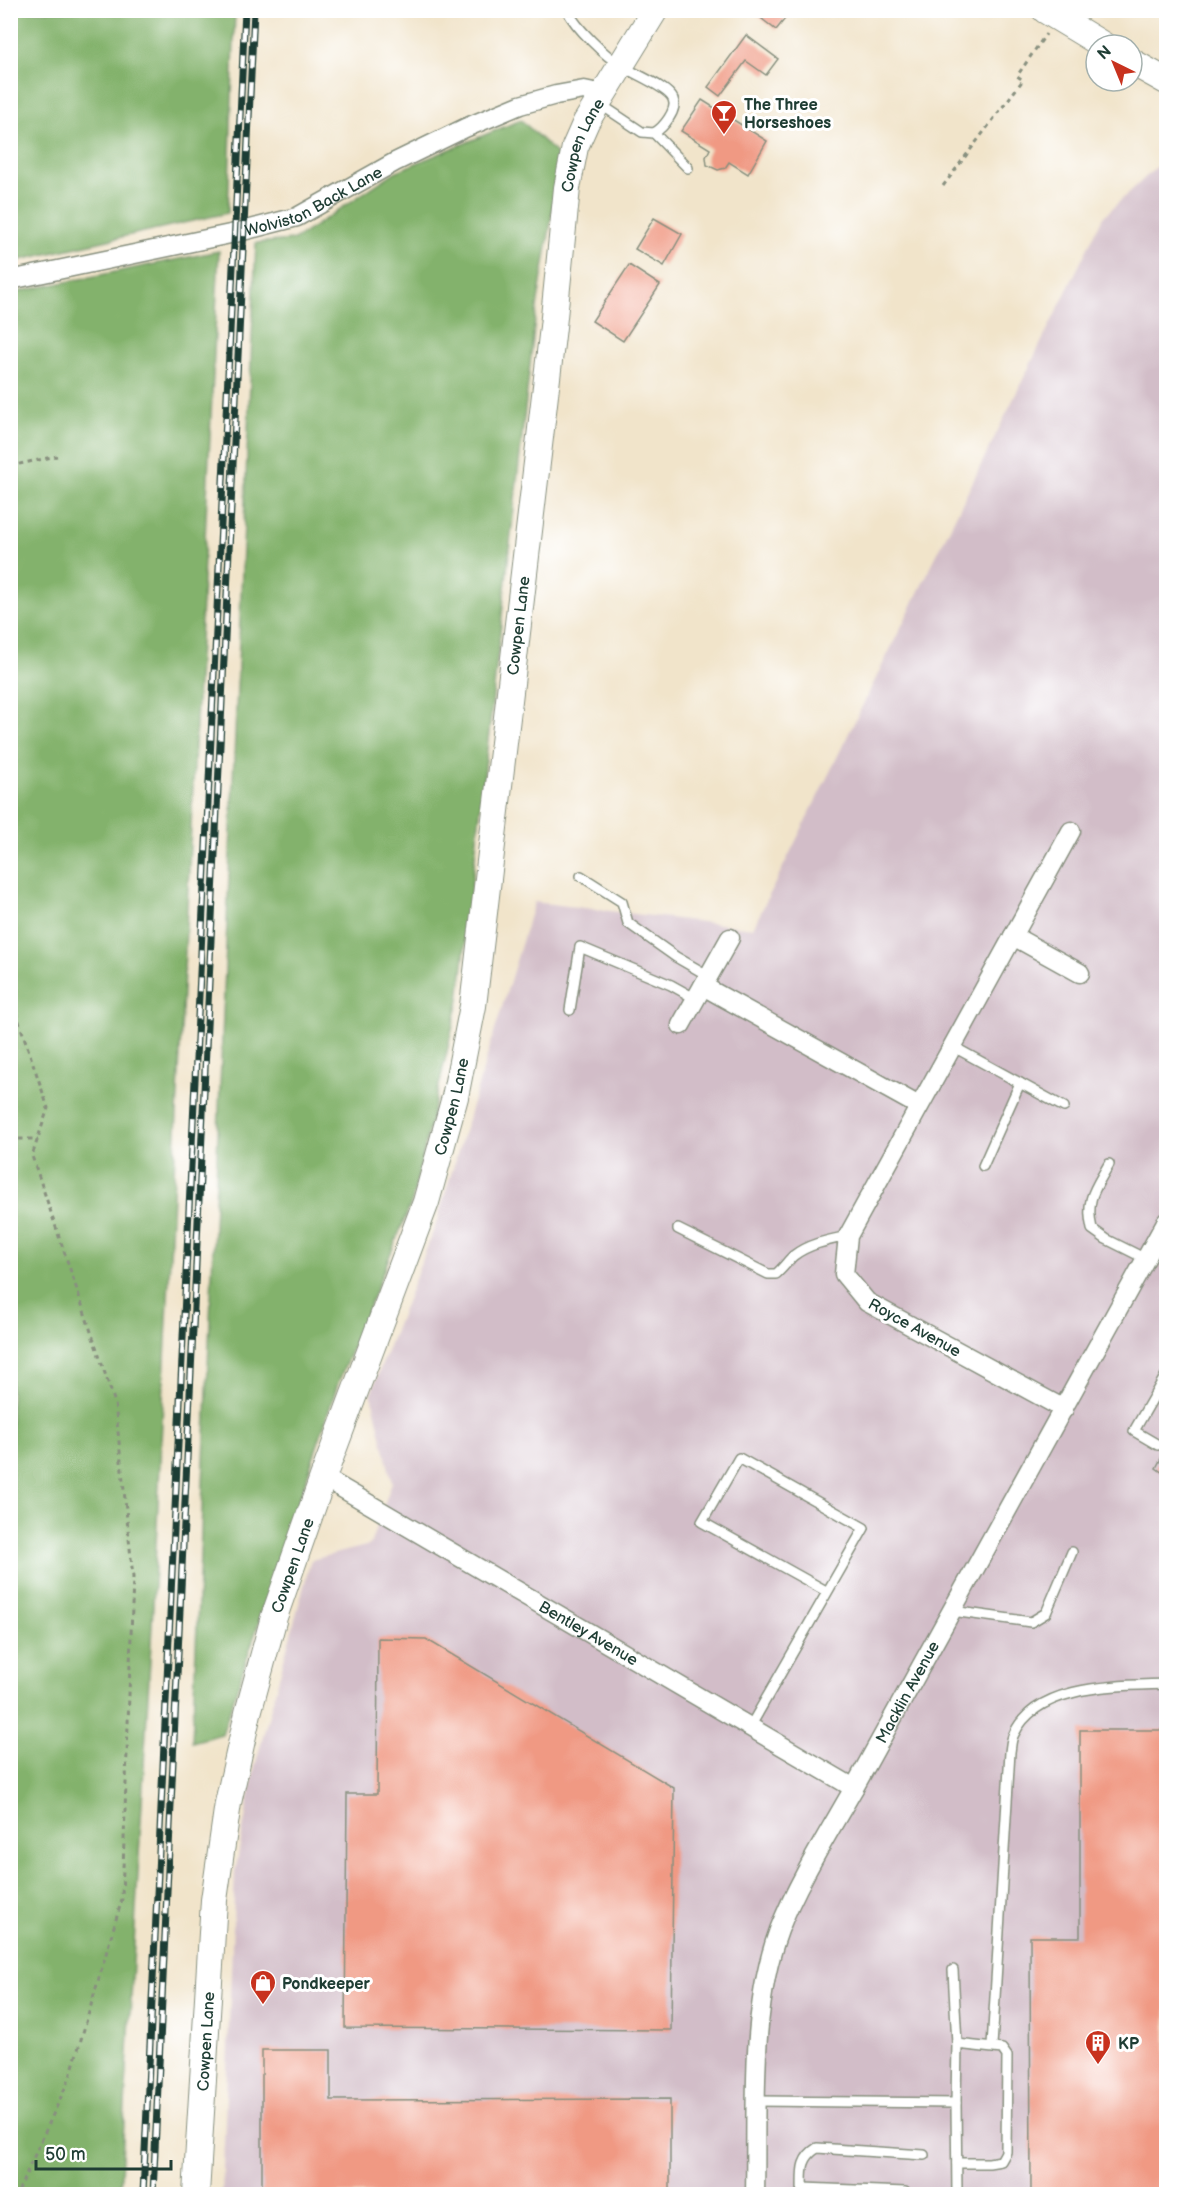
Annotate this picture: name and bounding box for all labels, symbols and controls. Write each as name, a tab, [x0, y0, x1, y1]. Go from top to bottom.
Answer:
north arrow	[1084, 33, 1144, 93]
text: N	[1094, 42, 1116, 64]
street label: Cowpen Lane	[558, 95, 609, 194]
place label: The Three Horseshoes	[744, 96, 831, 133]
bar icon: The Three Horseshoes	[709, 98, 739, 136]
street label: Wolviston Back Lane	[243, 163, 386, 241]
street label: Cowpen Lane	[504, 575, 535, 676]
street label: Cowpen Lane	[431, 1056, 474, 1158]
street label: Royce Avenue	[865, 1295, 964, 1362]
street label: Cowpen Lane	[268, 1515, 319, 1616]
street label: Bentley Avenue	[535, 1598, 641, 1671]
street label: Macklin Avenue	[873, 1638, 944, 1747]
shop icon: Pondkeeper	[248, 1968, 278, 2006]
place label: Pondkeeper	[282, 1975, 371, 1994]
street label: Cowpen Lane	[194, 1991, 219, 2092]
building icon: KP	[1083, 2028, 1113, 2066]
place label: KP	[1118, 2035, 1139, 2054]
scale bar	[36, 2133, 171, 2171]
text: 50 m	[45, 2144, 86, 2165]

